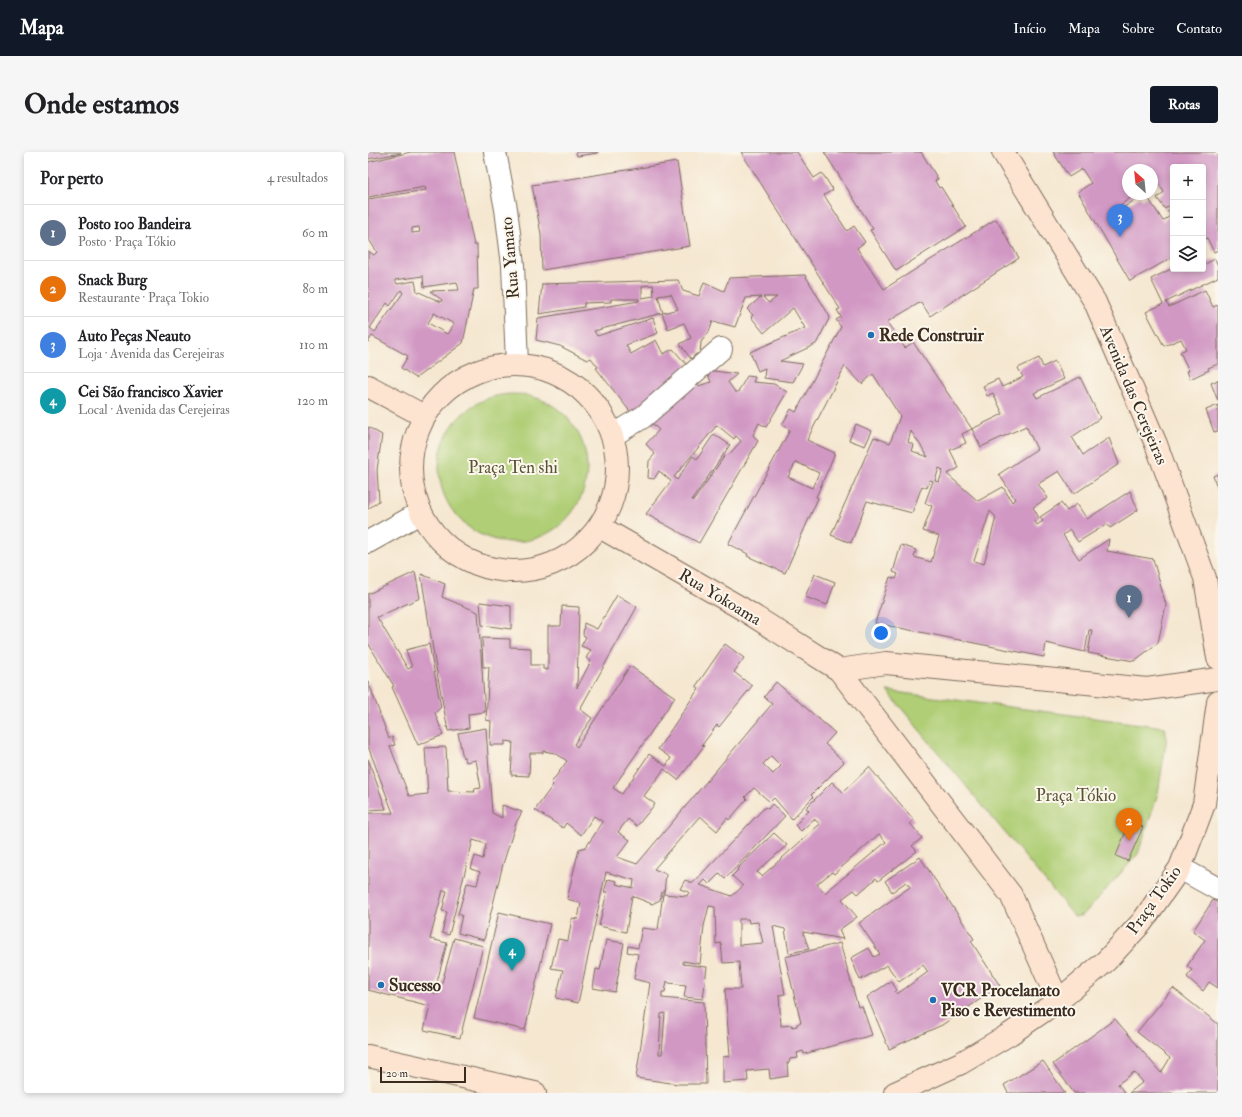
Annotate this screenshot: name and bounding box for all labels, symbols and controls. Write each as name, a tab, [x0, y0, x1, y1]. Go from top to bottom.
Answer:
text: Mapa	[20, 16, 64, 40]
text: Início	[1013, 20, 1046, 37]
text: Mapa	[1068, 20, 1100, 37]
text: Sobre	[1122, 20, 1154, 37]
text: Contato	[1176, 20, 1222, 37]
button: Rotas	[1150, 86, 1218, 123]
text: Onde estamos	[24, 87, 179, 122]
north arrow	[1122, 164, 1158, 200]
map controls	[1170, 164, 1206, 272]
button: +	[1170, 164, 1206, 200]
text: Por perto	[40, 168, 103, 189]
text: 4 resultados	[267, 170, 328, 186]
button: −	[1170, 200, 1206, 236]
pin: 3	[1107, 204, 1133, 237]
text: Posto 100 Bandeira	[78, 215, 191, 234]
street label: Rua Yamato	[496, 216, 524, 300]
text: 1	[51, 225, 55, 241]
text: 60 m	[302, 225, 328, 241]
text: Posto · Praça Tókio	[78, 234, 176, 250]
button: layers	[1170, 236, 1206, 272]
text: Snack Burg	[78, 271, 147, 290]
text: 2	[50, 281, 56, 297]
text: 80 m	[302, 281, 328, 297]
text: Restaurante · Praça Tokio	[78, 290, 209, 306]
street label: Avenida das Cerejeiras	[1095, 321, 1173, 468]
place label: Rede Construir	[879, 325, 985, 346]
text: Auto Peças Neauto	[78, 327, 191, 346]
marker: Rede Construir	[866, 330, 876, 340]
text: 3	[51, 337, 56, 353]
text: 110 m	[299, 337, 328, 353]
text: Loja · Avenida das Cerejeiras	[78, 346, 224, 362]
text: Cei São francisco Xavier	[78, 383, 223, 402]
text: 4	[49, 393, 57, 409]
text: 120 m	[297, 393, 328, 409]
text: Local · Avenida das Cerejeiras	[78, 402, 230, 418]
park label: Praça Ten shi	[468, 457, 558, 478]
street label: Rua Yokoama	[675, 564, 766, 630]
pin: 1	[1116, 585, 1142, 618]
your location	[871, 623, 891, 643]
park label: Praça Tókio	[1036, 785, 1116, 806]
pin: 2	[1116, 808, 1142, 841]
street label: Praça Tokio	[1122, 862, 1186, 938]
pin: 4	[499, 938, 525, 971]
place label: Sucesso	[389, 975, 441, 996]
marker: Sucesso	[376, 980, 386, 990]
place label: VCR Procelanato Piso e Revestimento	[940, 980, 1076, 1021]
marker: VCR Procelanato Piso e Revestimento	[928, 995, 938, 1005]
scale bar	[380, 1065, 466, 1084]
text: 20 m	[386, 1067, 408, 1080]

